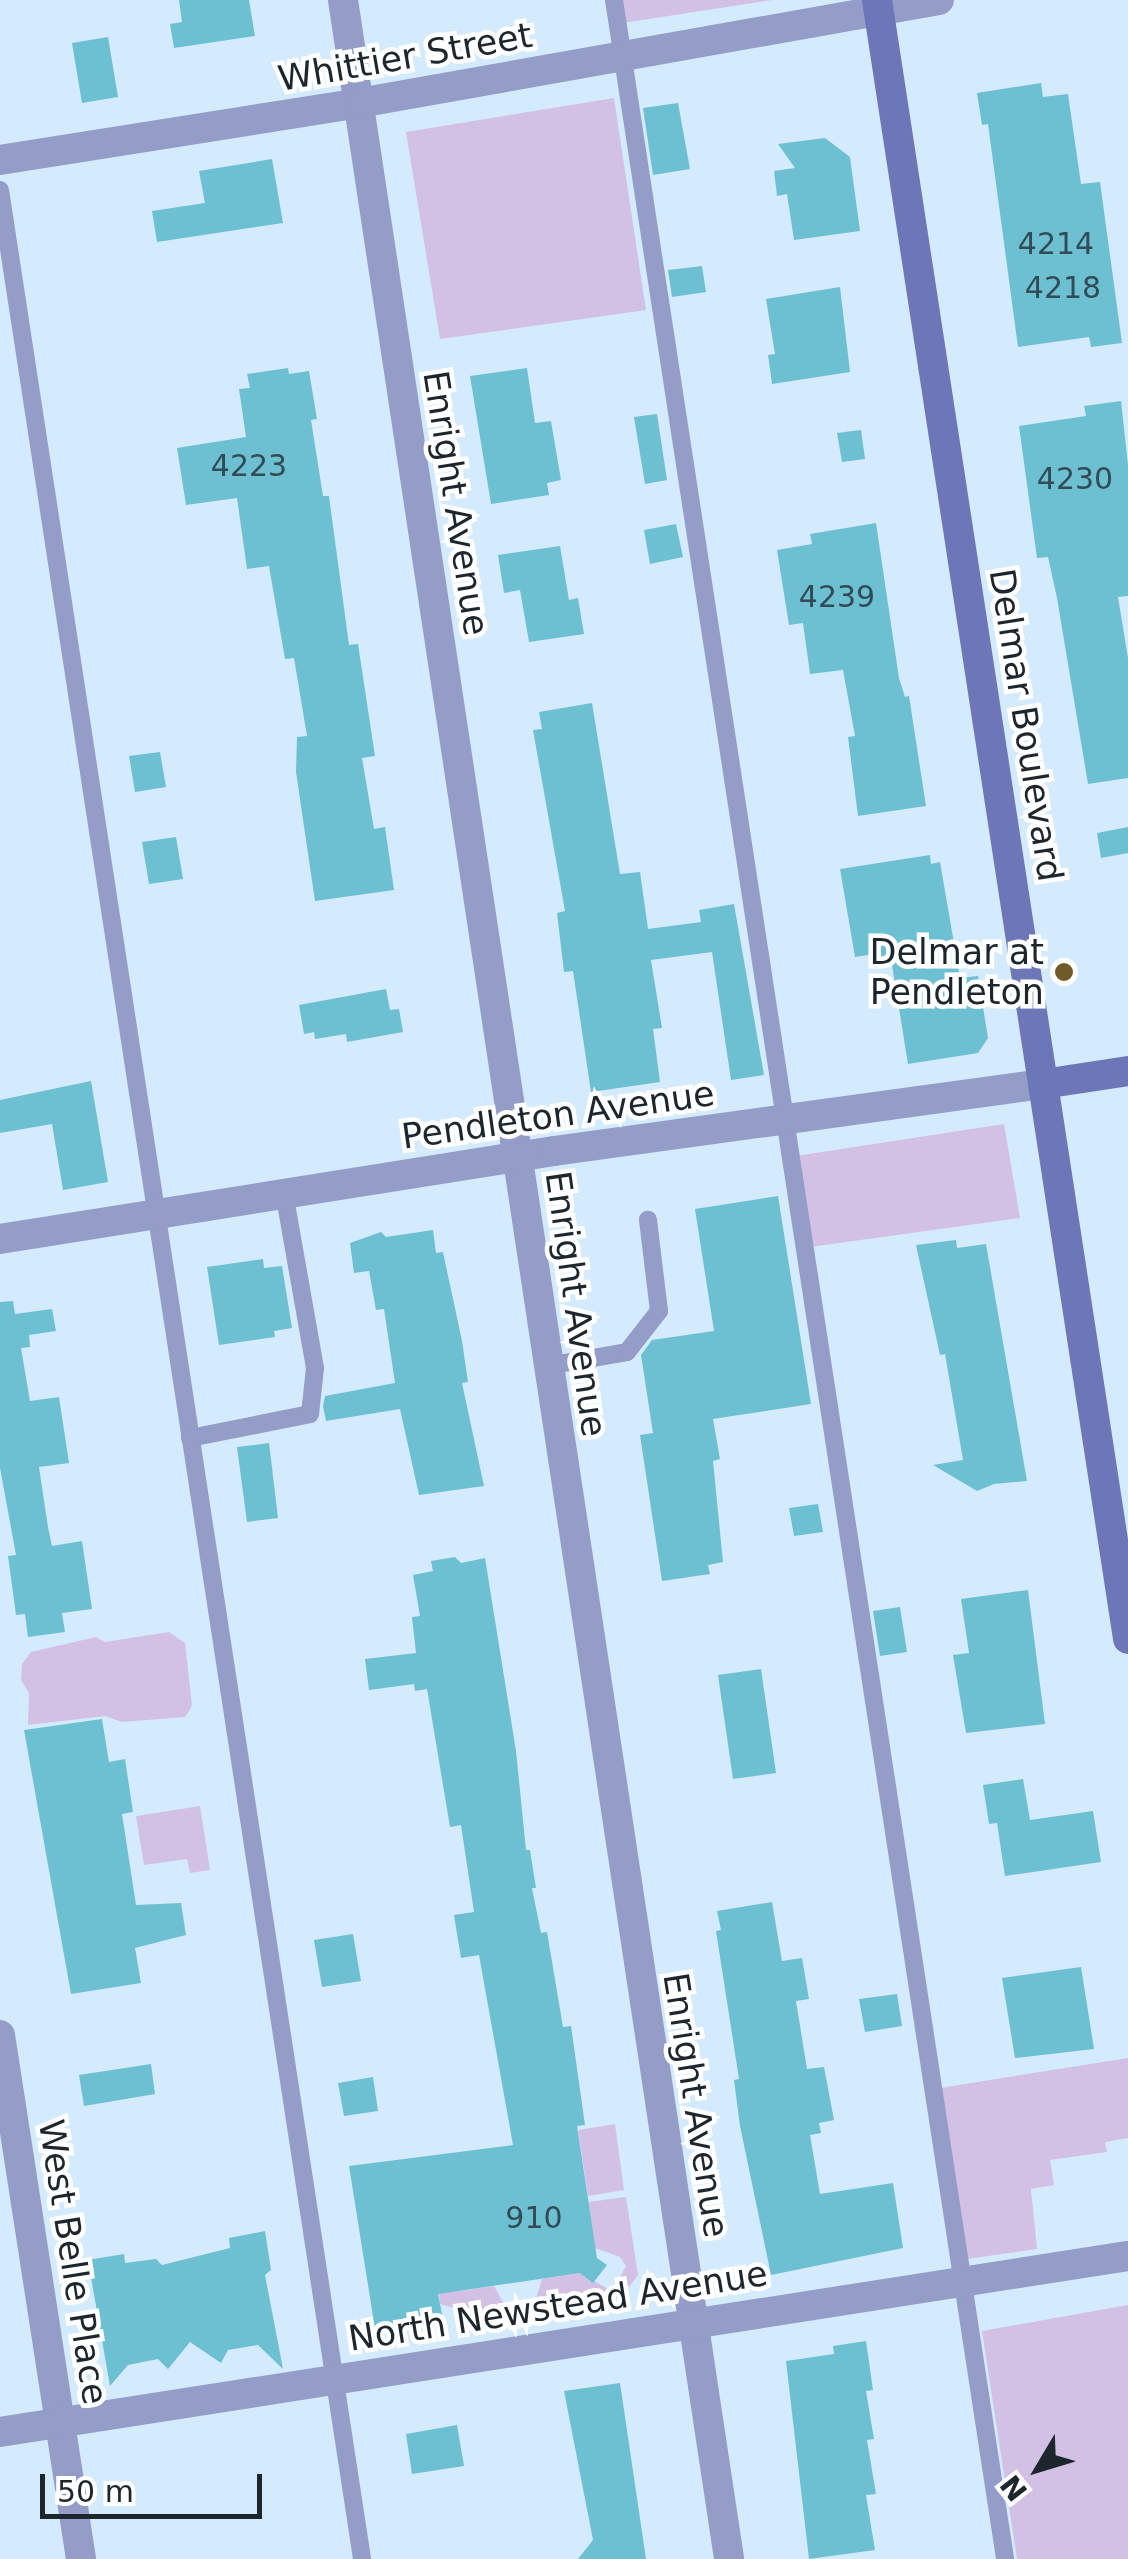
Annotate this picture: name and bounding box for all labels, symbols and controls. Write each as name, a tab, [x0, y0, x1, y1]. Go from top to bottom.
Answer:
street label: Whittier Street	[275, 14, 535, 100]
house number: 4214	[1018, 226, 1094, 262]
house number: 4218	[1025, 270, 1101, 306]
street label: Enright Avenue	[414, 368, 498, 638]
house number: 4223	[211, 448, 287, 484]
house number: 4230	[1037, 461, 1113, 497]
street label: Delmar Boulevard	[981, 566, 1071, 884]
house number: 4239	[799, 579, 875, 615]
place label: Delmar at Pendleton	[870, 931, 1044, 1013]
marker: Delmar at Pendleton	[1053, 961, 1075, 983]
street label: Pendleton Avenue	[399, 1072, 717, 1158]
street label: Enright Avenue	[537, 1169, 615, 1439]
street label: Enright Avenue	[654, 1970, 738, 2240]
street label: West Belle Place	[30, 2117, 116, 2407]
house number: 910	[505, 2200, 563, 2236]
street label: North Newstead Avenue	[345, 2252, 771, 2360]
north arrow	[988, 2419, 1088, 2519]
scale bar	[45, 2454, 268, 2516]
text: N	[994, 2468, 1034, 2507]
text: 50 m	[57, 2474, 134, 2509]

